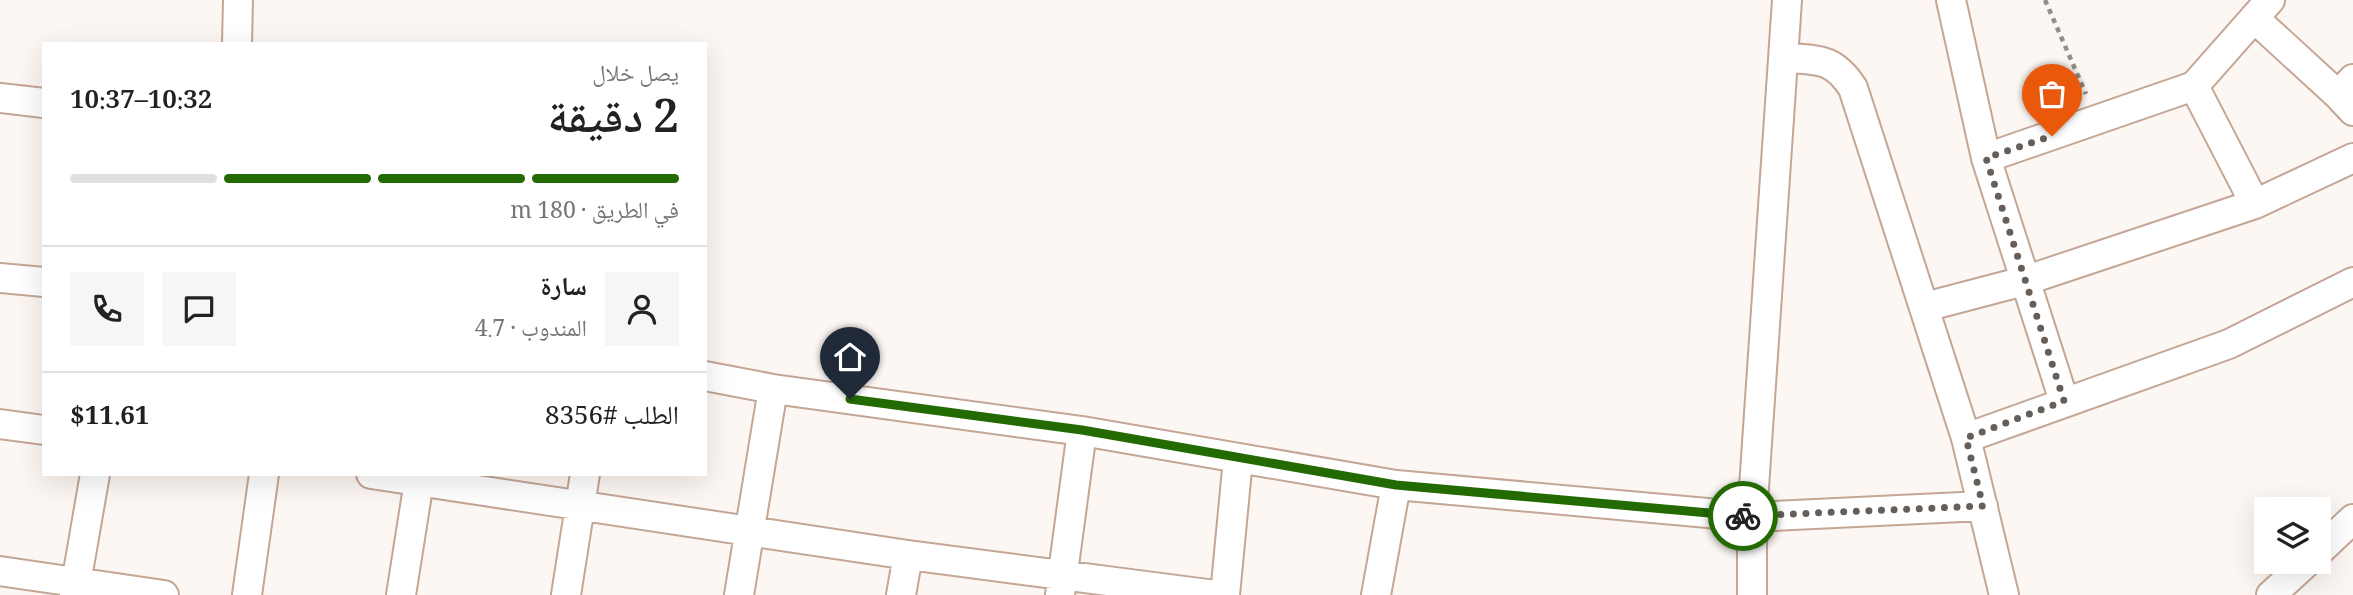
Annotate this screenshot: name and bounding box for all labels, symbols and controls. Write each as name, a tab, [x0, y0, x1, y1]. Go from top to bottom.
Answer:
text: يصل خلال	[592, 56, 679, 96]
pin	[2022, 64, 2082, 136]
icon: bag	[2033, 75, 2071, 113]
text: 10:32–10:37	[70, 80, 212, 124]
text: 2 دقيقة	[548, 83, 679, 161]
text: في الطريق · 180 m	[510, 193, 679, 233]
text: سارة	[540, 267, 587, 311]
button: phone	[70, 272, 144, 346]
button: chat	[162, 272, 236, 346]
button: person	[605, 272, 679, 346]
text: المندوب · 4.7	[475, 311, 587, 351]
pin	[820, 327, 880, 399]
icon: home	[831, 338, 869, 376]
text: $11.61	[70, 396, 149, 440]
text: الطلب #8356	[545, 396, 679, 440]
courier	[1708, 481, 1778, 551]
icon: bike	[1724, 497, 1762, 535]
map controls	[2254, 497, 2331, 574]
button: layers	[2254, 497, 2331, 574]

